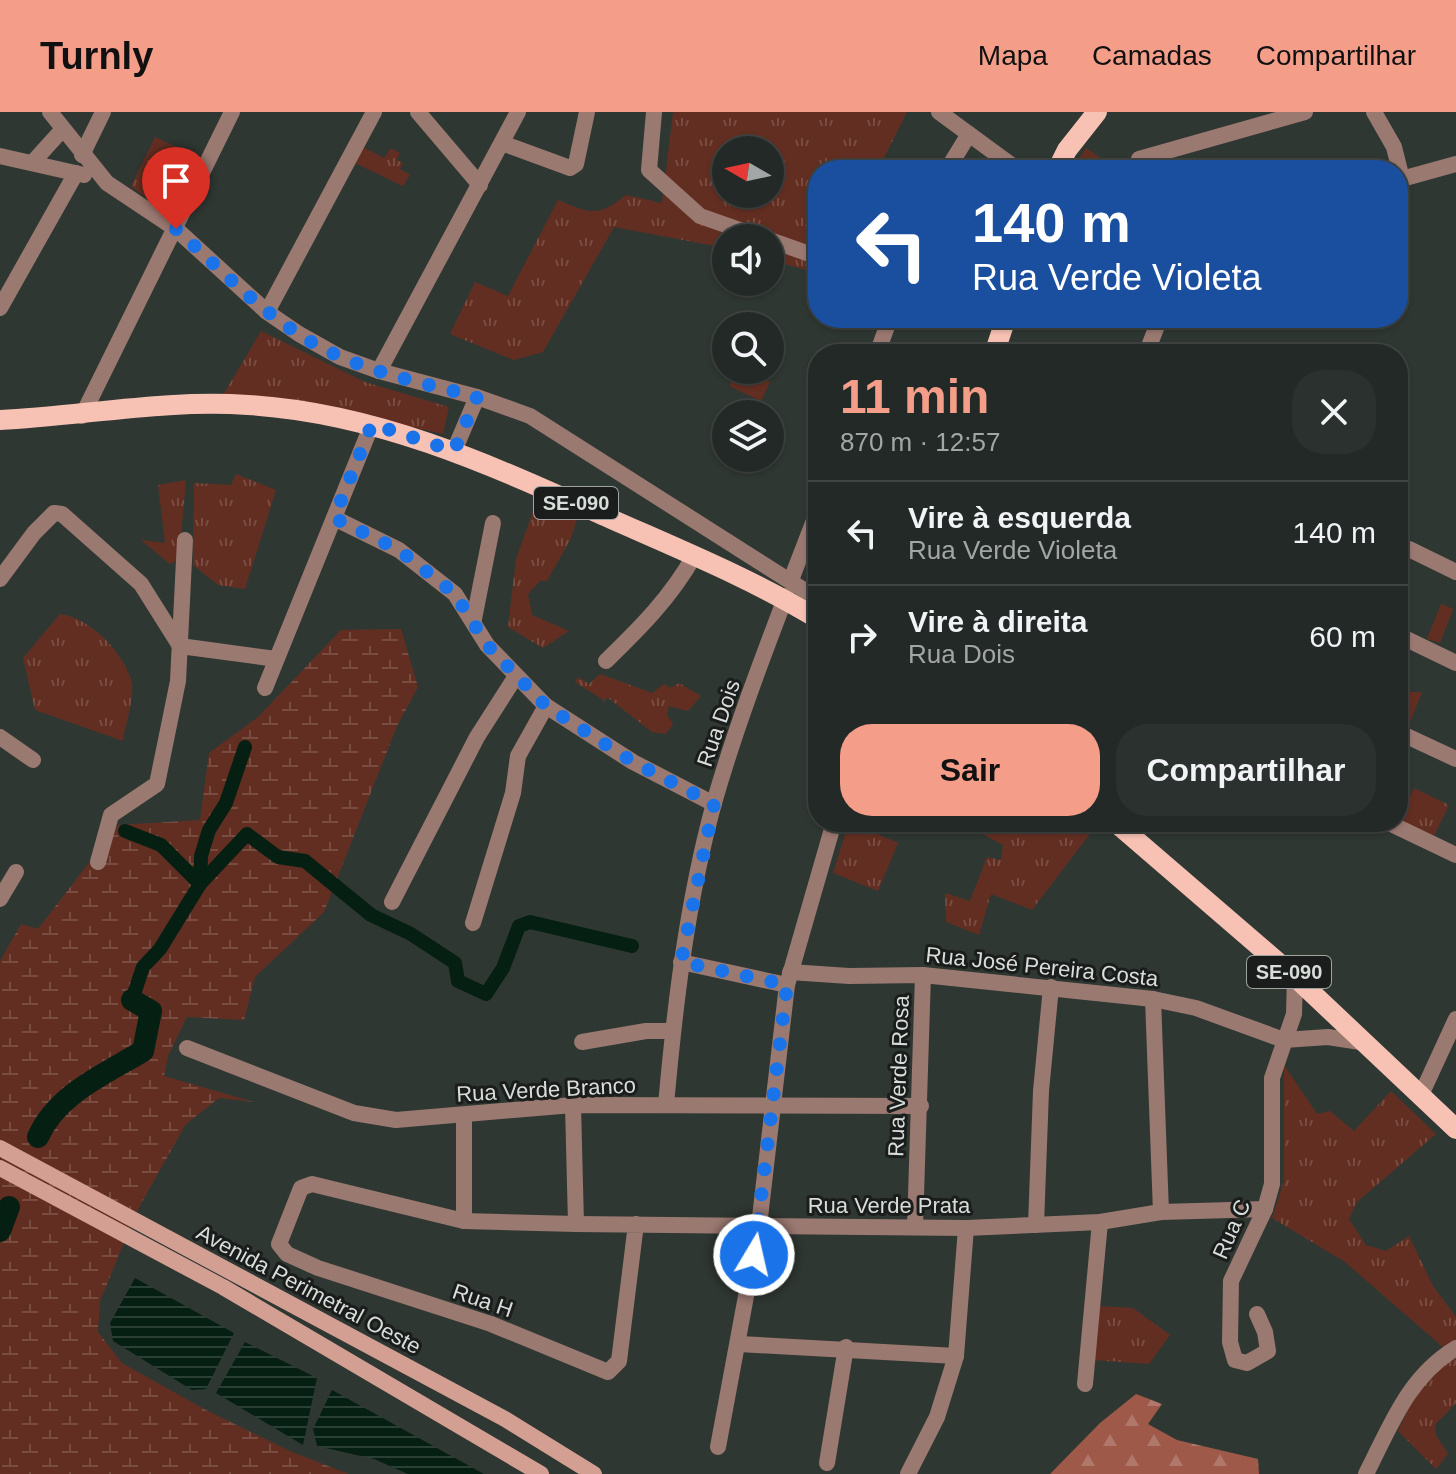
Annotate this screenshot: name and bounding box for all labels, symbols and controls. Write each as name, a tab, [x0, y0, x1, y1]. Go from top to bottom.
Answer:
text: Turnly	[40, 35, 153, 77]
text: Mapa	[978, 40, 1048, 71]
text: Camadas	[1092, 40, 1212, 71]
text: Compartilhar	[1256, 40, 1416, 71]
north arrow	[712, 136, 784, 208]
map controls	[712, 136, 784, 472]
pin	[142, 147, 210, 229]
icon: arrive	[154, 159, 198, 203]
text: 140 m	[972, 191, 1131, 254]
icon: left	[840, 192, 944, 296]
button: sound	[712, 224, 784, 296]
text: Rua Verde Violeta	[972, 257, 1262, 298]
button: search	[712, 312, 784, 384]
text: 11 min	[840, 370, 989, 423]
button: close	[1292, 370, 1376, 454]
button: layers	[712, 400, 784, 472]
text: 870 m · 12:57	[840, 427, 1000, 457]
road number: SE-090	[534, 487, 618, 519]
text: Vire à esquerda	[908, 501, 1131, 534]
icon: left	[840, 511, 884, 555]
text: 140 m	[1293, 516, 1376, 549]
text: Rua Verde Violeta	[908, 535, 1117, 565]
text: Vire à direita	[908, 605, 1088, 638]
icon: right	[840, 615, 884, 659]
text: 60 m	[1309, 620, 1376, 653]
text: Rua Dois	[908, 639, 1015, 669]
street label: Rua Dois	[692, 676, 745, 770]
button: Sair	[840, 724, 1100, 816]
button: Compartilhar	[1116, 724, 1376, 816]
street label: Rua José Pereira Costa	[924, 942, 1160, 991]
road number: SE-090	[1247, 956, 1331, 988]
street label: Rua Verde Rosa	[883, 994, 914, 1157]
street label: Rua Verde Branco	[456, 1072, 636, 1107]
street label: Rua Verde Prata	[808, 1193, 971, 1218]
street label: Rua C	[1207, 1196, 1256, 1263]
position arrow	[712, 1213, 796, 1297]
street label: Avenida Perimetral Oeste	[192, 1220, 425, 1359]
street label: Rua H	[449, 1279, 516, 1322]

